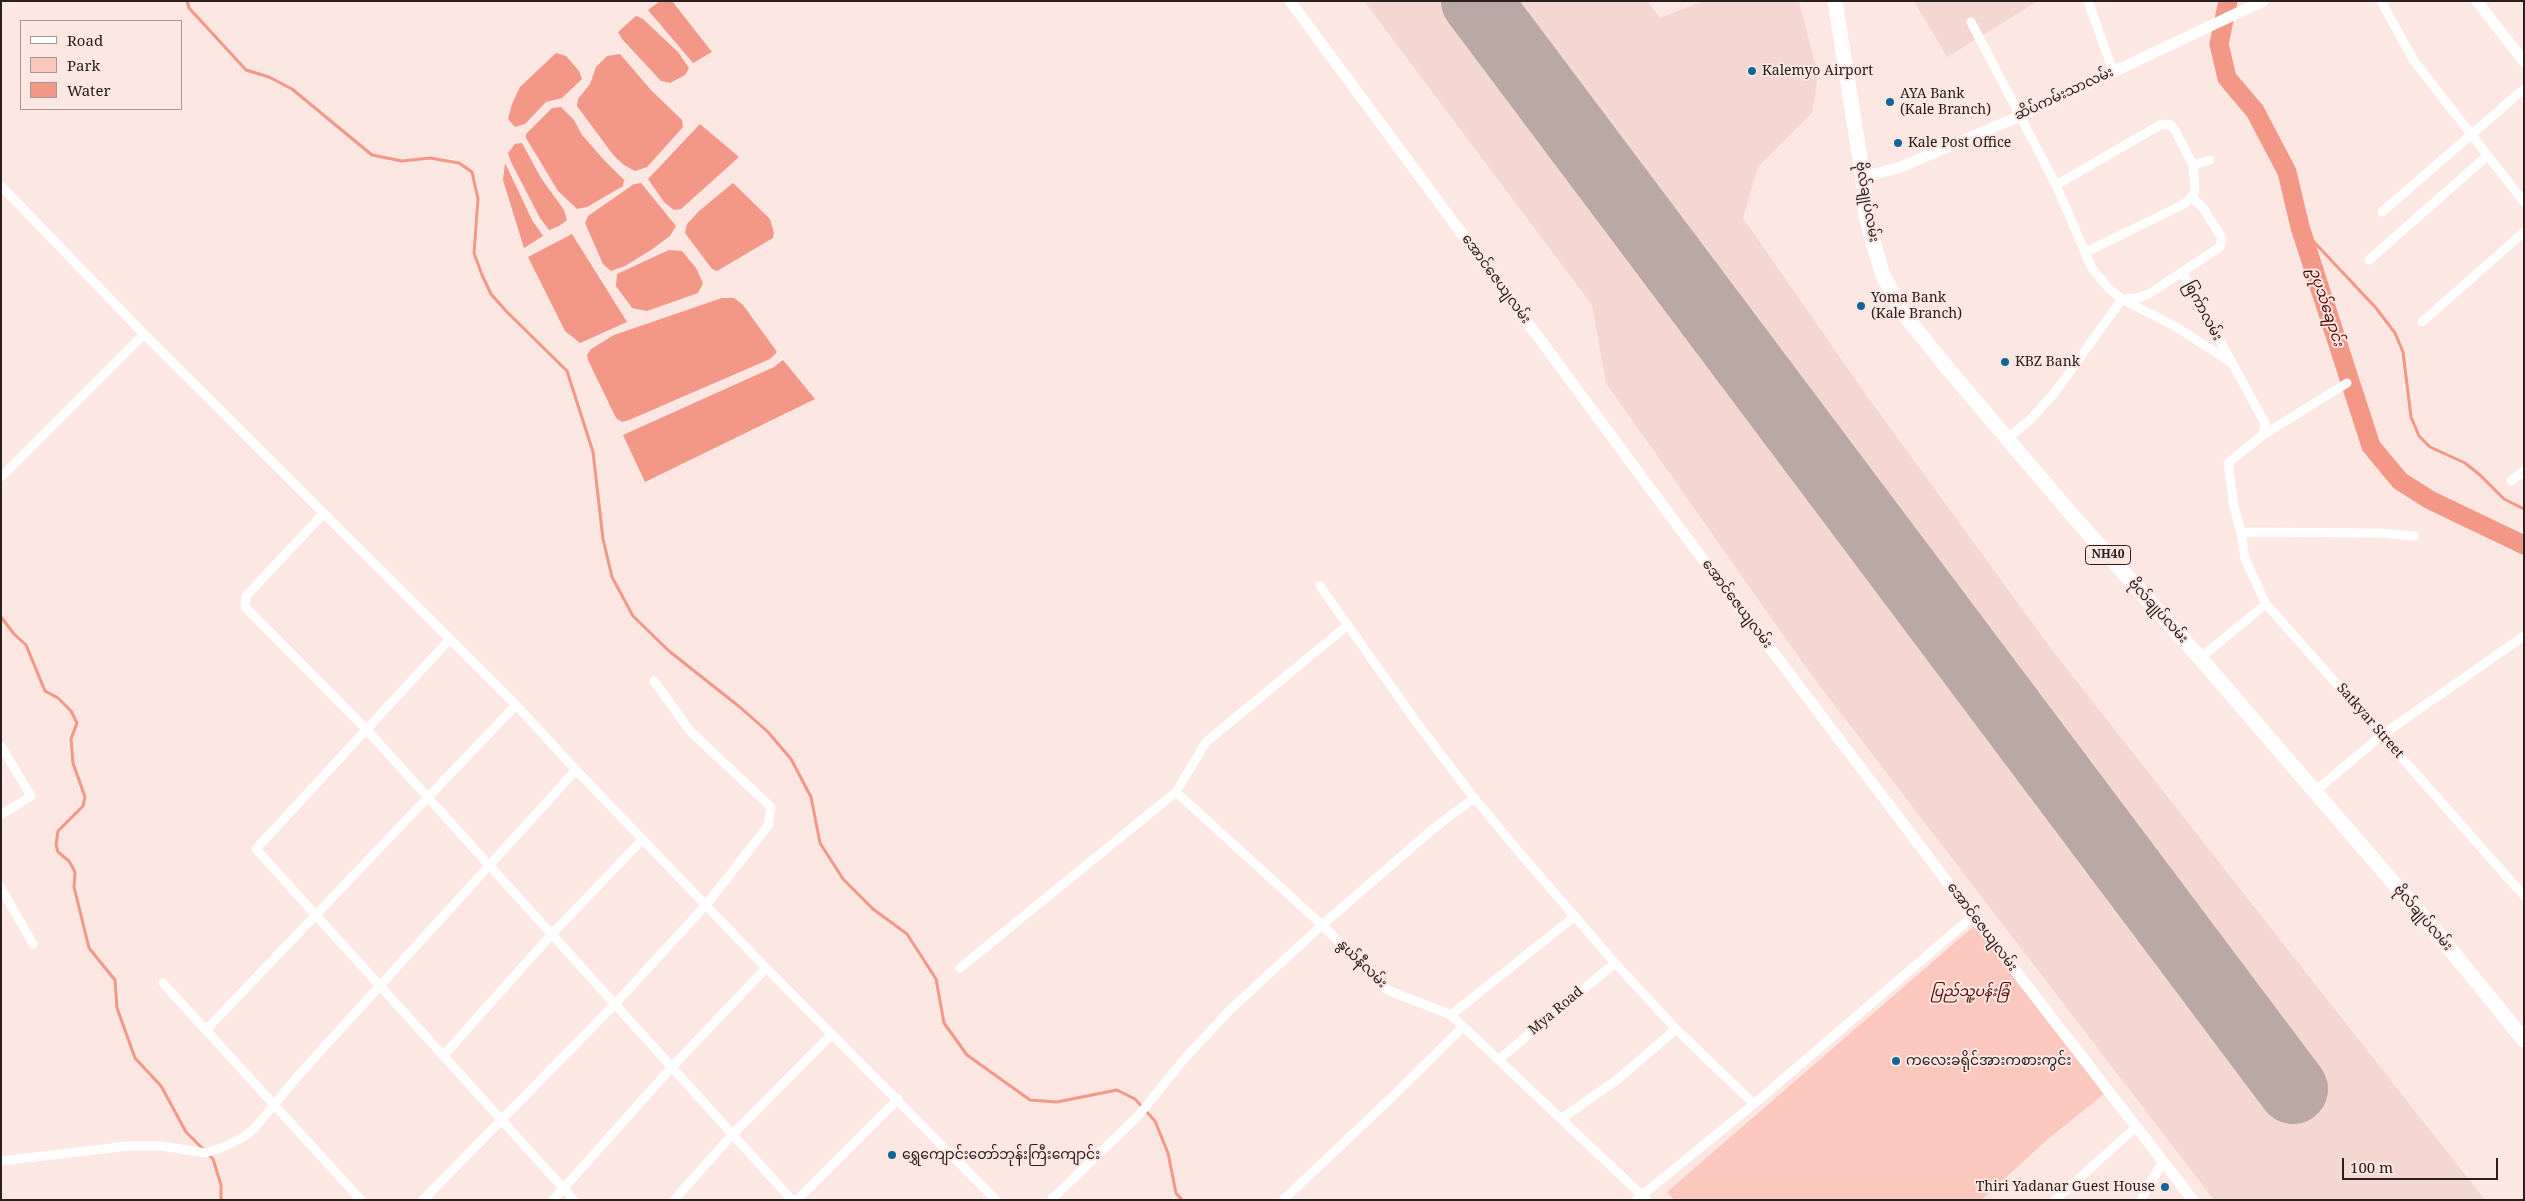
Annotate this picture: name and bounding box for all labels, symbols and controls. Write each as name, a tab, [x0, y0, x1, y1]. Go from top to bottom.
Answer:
legend	[20, 20, 182, 110]
text: Road	[67, 30, 103, 50]
text: Park	[67, 55, 100, 75]
place label: Kalemyo Airport	[1762, 63, 1873, 79]
street label: ဆိပ်ကမ်းသာလမ်း	[2012, 64, 2116, 124]
marker: Kalemyo Airport	[1746, 65, 1758, 77]
text: Water	[67, 80, 110, 100]
place label: AYA Bank (Kale Branch)	[1900, 86, 1991, 118]
marker: AYA Bank (Kale Branch)	[1884, 96, 1896, 108]
place label: Kale Post Office	[1908, 135, 2011, 151]
marker: Kale Post Office	[1892, 137, 1904, 149]
street label: ဗိုလ်ချုပ်လမ်း	[1852, 160, 1882, 244]
street label: အောင်ဇေယျလမ်း	[1458, 231, 1534, 327]
water label: ဥပုသ်ချောင်း	[2305, 265, 2347, 349]
street label: စြက်ာလမ်း	[2180, 278, 2226, 344]
place label: Yoma Bank (Kale Branch)	[1871, 290, 1962, 322]
marker: Yoma Bank (Kale Branch)	[1855, 300, 1867, 312]
place label: KBZ Bank	[2015, 354, 2080, 370]
marker: KBZ Bank	[1999, 356, 2011, 368]
road number: NH40	[2086, 546, 2130, 564]
street label: အောင်ဇေယျလမ်း	[1698, 556, 1776, 652]
street label: ဗိုလ်ချုပ်လမ်း	[2124, 575, 2192, 647]
street label: Satkyar Street	[2333, 680, 2407, 762]
street label: အောင်ဇေယျလမ်း	[1943, 879, 2021, 975]
street label: ဗိုလ်ချုပ်လမ်း	[2390, 882, 2456, 954]
street label: နွယ်နီလမ်း	[1334, 936, 1390, 992]
street label: Mya Road	[1525, 983, 1587, 1039]
park label: ပြည်သူ့ပန်းခြံ	[1931, 984, 2009, 1000]
place label: ကလေးခရိုင်အားကစားကွင်း	[1906, 1053, 2071, 1069]
marker: ကလေးခရိုင်အားကစားကွင်း	[1890, 1055, 1902, 1067]
place label: ရွှေကျောင်းတော်ဘုန်းကြီးကျောင်း	[902, 1147, 1100, 1163]
scale bar	[2345, 1148, 2501, 1180]
marker: ရွှေကျောင်းတော်ဘုန်းကြီးကျောင်း	[886, 1149, 898, 1161]
text: 100 m	[2350, 1157, 2393, 1177]
place label: Thiri Yadanar Guest House	[1976, 1179, 2155, 1195]
marker: Thiri Yadanar Guest House	[2159, 1181, 2171, 1193]

